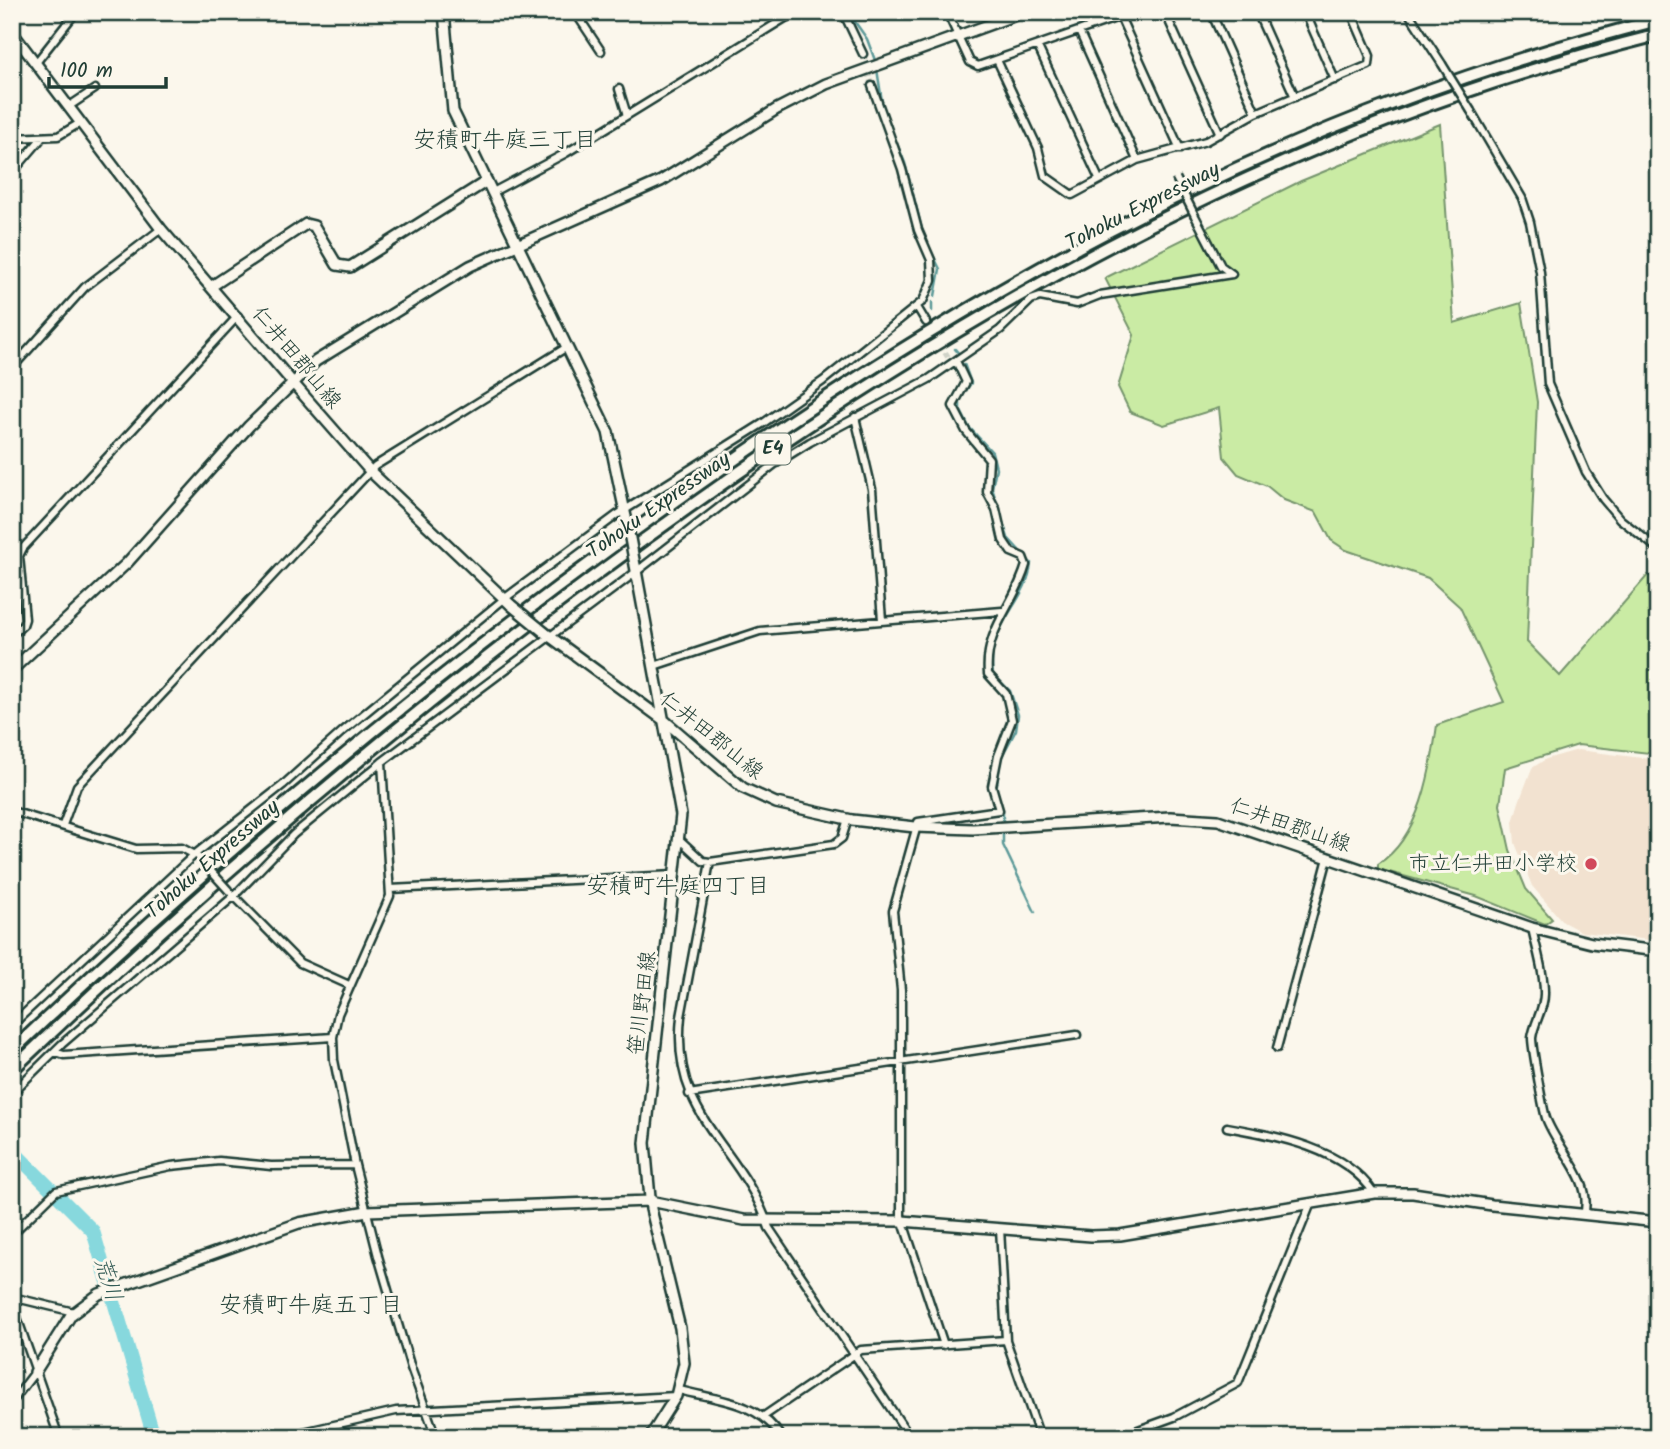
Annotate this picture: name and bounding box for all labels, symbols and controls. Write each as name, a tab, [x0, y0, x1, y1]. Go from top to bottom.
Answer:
scale bar	[49, 46, 166, 90]
text: 100 m	[60, 55, 113, 88]
district label: 安積町牛庭三丁目	[413, 123, 597, 159]
street label: Tohoku Expressway	[1060, 154, 1226, 260]
street label: 仁井田郡山線	[243, 299, 349, 417]
road number: E4	[756, 433, 790, 464]
street label: Tohoku Expressway	[580, 444, 738, 568]
street label: 仁井田郡山線	[652, 684, 770, 788]
street label: 仁井田郡山線	[1225, 790, 1355, 862]
street label: Tohoku Expressway	[138, 792, 288, 928]
place label: 市立仁井田小学校	[1409, 848, 1577, 881]
marker: 市立仁井田小学校	[1583, 856, 1599, 872]
district label: 安積町牛庭四丁目	[586, 869, 770, 905]
street label: 笹川野田線	[620, 949, 666, 1057]
water label: 荒川	[83, 1252, 131, 1306]
district label: 安積町牛庭五丁目	[219, 1288, 403, 1324]

